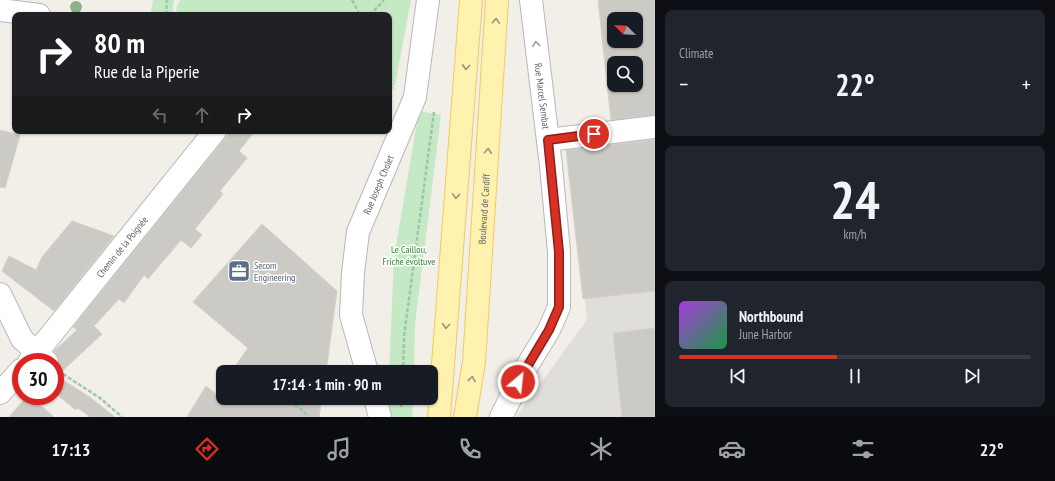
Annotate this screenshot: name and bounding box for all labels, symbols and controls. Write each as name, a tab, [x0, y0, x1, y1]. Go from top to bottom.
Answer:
north arrow	[607, 12, 643, 48]
map controls	[607, 12, 643, 92]
one-way arrow	[492, 18, 501, 24]
text: 80 m	[94, 24, 145, 61]
icon: right	[28, 28, 80, 80]
one-way arrow	[532, 41, 541, 47]
text: Climate	[679, 45, 713, 62]
button: search	[607, 56, 643, 92]
text: Rue de la Piperie	[94, 60, 200, 83]
street label: Rue Marcel Sembat	[531, 62, 553, 130]
one-way arrow	[462, 64, 471, 70]
text: 22°	[835, 65, 875, 104]
text: −	[679, 70, 688, 98]
text: +	[1022, 70, 1031, 98]
icon: left	[149, 104, 171, 126]
icon: ahead	[191, 104, 213, 126]
icon: right	[233, 104, 255, 126]
pin	[577, 117, 611, 151]
icon: arrive	[583, 123, 605, 145]
one-way arrow	[484, 148, 492, 154]
street label: Rue Joseph Cholet	[360, 153, 396, 216]
text: 24	[830, 166, 880, 233]
street label: Boulevard de Cardiff	[475, 173, 492, 245]
one-way arrow	[452, 193, 461, 199]
street label: Chemin de la Poignée	[93, 213, 150, 280]
text: km/h	[843, 226, 867, 243]
park label: Le Caillou, Friche évoltuve	[383, 243, 435, 268]
office icon: Secom Engineering	[226, 258, 252, 284]
place label: Secom Engineering	[254, 259, 295, 284]
text: Northbound	[739, 307, 803, 326]
one-way arrow	[442, 323, 451, 329]
text: June Harbor	[739, 326, 792, 343]
speed limit sign: 30	[12, 353, 64, 405]
position arrow	[497, 361, 539, 403]
icon: previous	[727, 365, 749, 387]
icon: pause	[844, 365, 866, 387]
icon: next	[961, 365, 983, 387]
text: 17:14 · 1 min · 90 m	[273, 375, 381, 394]
one-way arrow	[467, 375, 475, 382]
icon: directions	[193, 435, 221, 463]
icon: music	[325, 435, 353, 463]
icon: phone	[456, 435, 484, 463]
icon: climate	[587, 435, 615, 463]
icon: car	[718, 435, 746, 463]
icon: filters	[849, 435, 877, 463]
text: 17:13	[52, 438, 90, 461]
text: 22°	[980, 438, 1003, 461]

